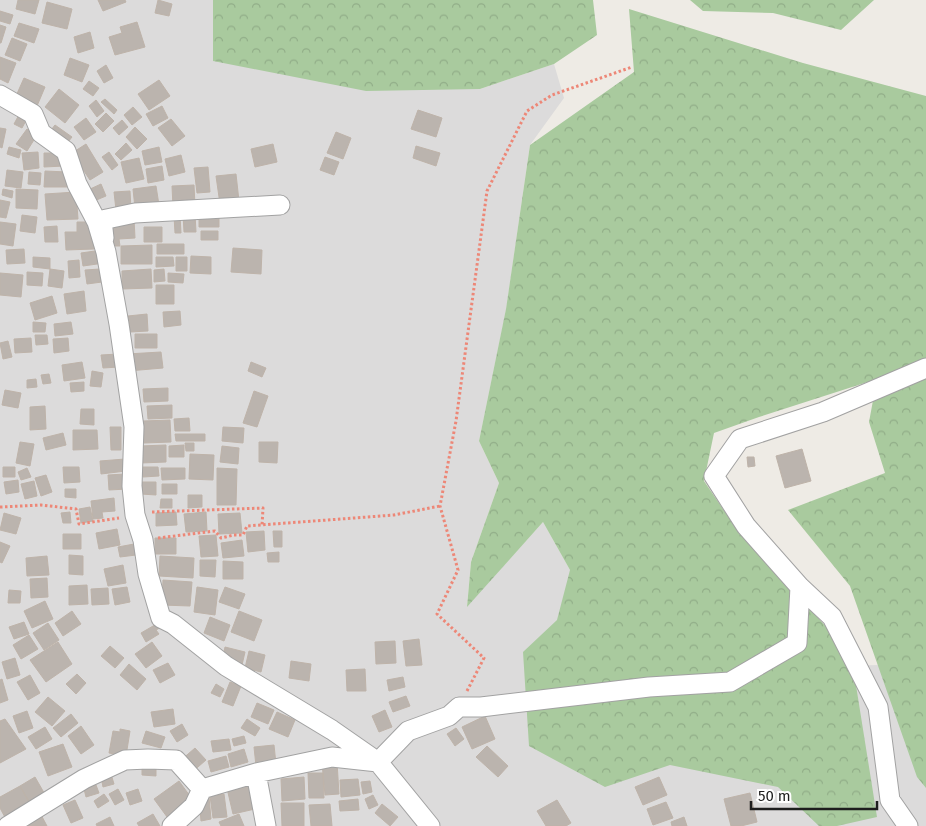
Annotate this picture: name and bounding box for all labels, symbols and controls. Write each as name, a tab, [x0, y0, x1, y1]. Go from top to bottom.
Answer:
scale bar	[751, 778, 877, 810]
text: 50 m	[758, 787, 791, 805]

